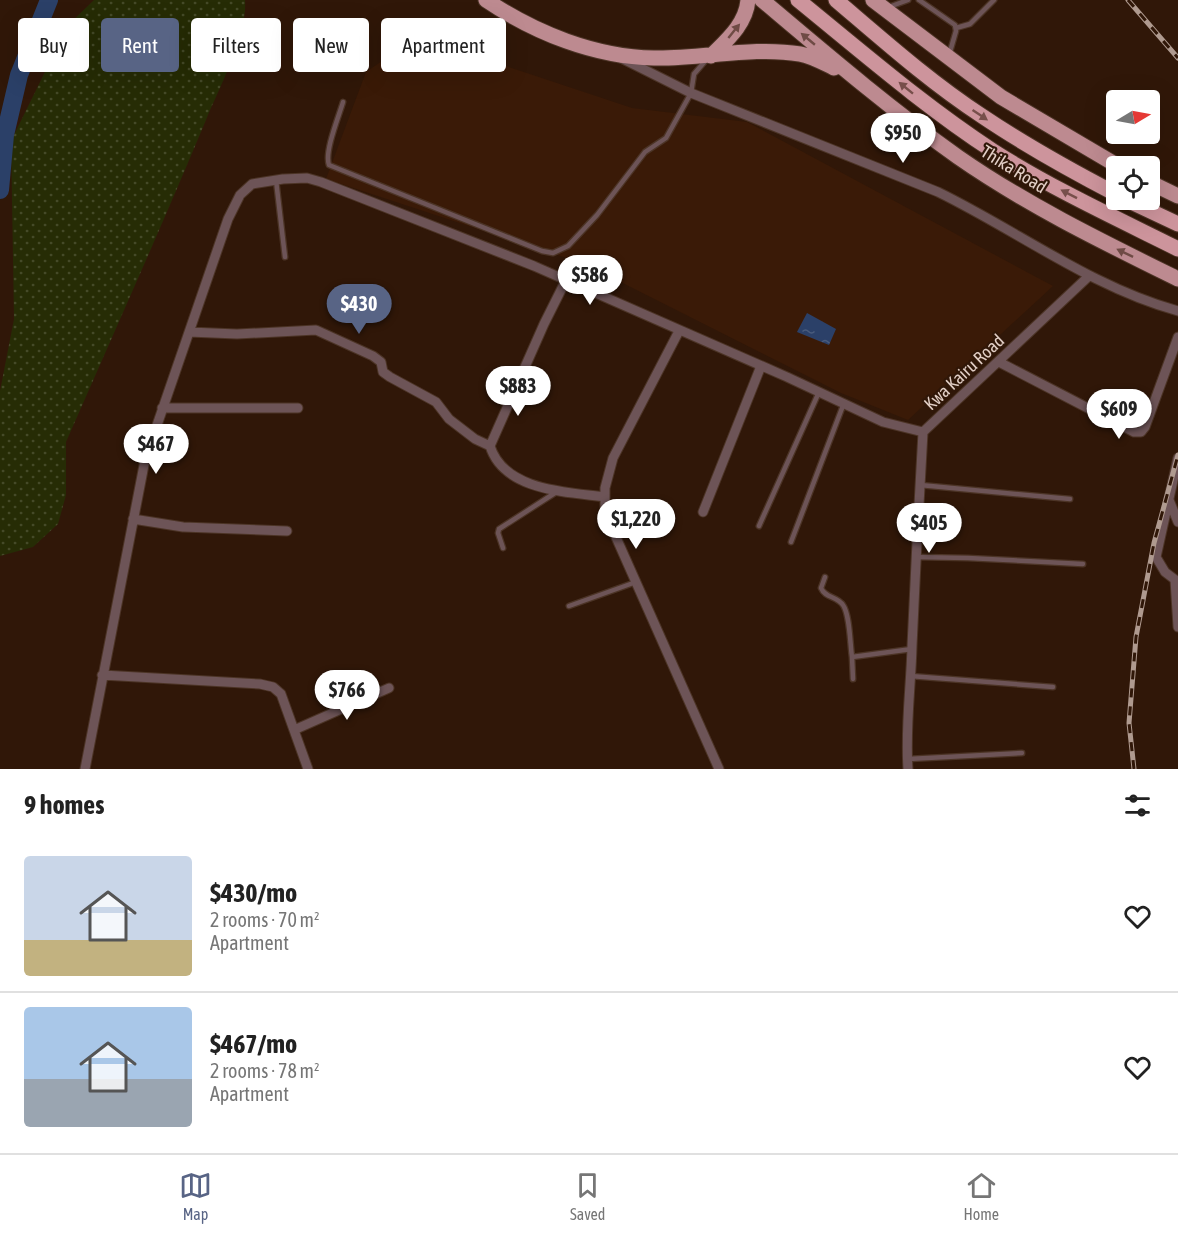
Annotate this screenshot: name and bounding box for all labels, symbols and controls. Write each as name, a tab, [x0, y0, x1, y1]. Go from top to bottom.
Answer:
chip: Buy	[18, 18, 89, 72]
chip: Rent	[101, 18, 179, 72]
chip: Filters	[191, 18, 281, 72]
chip: New	[293, 18, 369, 72]
chip: Apartment	[381, 18, 506, 72]
one-way arrow	[728, 23, 741, 39]
one-way arrow	[801, 33, 816, 46]
one-way arrow	[899, 82, 914, 94]
north arrow	[1106, 90, 1160, 144]
map controls	[1106, 90, 1160, 210]
one-way arrow	[972, 109, 988, 120]
pin: $950	[867, 113, 939, 164]
text: $950	[885, 121, 921, 144]
street label: Thika Road	[977, 141, 1051, 197]
button: locate	[1106, 156, 1160, 210]
one-way arrow	[1061, 189, 1078, 199]
one-way arrow	[1117, 248, 1134, 258]
pin: $586	[554, 255, 626, 306]
text: $586	[572, 263, 608, 286]
pin: $430	[323, 284, 395, 335]
text: $430	[341, 292, 377, 315]
street label: Kwa Kairu Road	[920, 330, 1008, 414]
pin: $883	[482, 366, 554, 417]
text: $883	[500, 374, 536, 397]
pin: $609	[1083, 389, 1155, 440]
text: $609	[1101, 397, 1137, 420]
pin: $467	[120, 424, 192, 475]
text: $467	[138, 432, 174, 455]
pin: $1,220	[587, 499, 685, 550]
pin: $405	[893, 503, 965, 554]
text: $1,220	[611, 507, 661, 530]
text: $405	[911, 511, 947, 534]
pin: $766	[311, 670, 383, 721]
text: $766	[329, 678, 365, 701]
icon: filters	[1121, 789, 1154, 822]
text: 9 homes	[24, 790, 104, 820]
text: $430/mo	[210, 878, 297, 908]
icon: home	[72, 880, 144, 952]
icon: heart	[1121, 900, 1154, 933]
text: 2 rooms · 70 m²	[210, 908, 320, 931]
text: Apartment	[210, 931, 289, 954]
text: $467/mo	[210, 1029, 297, 1059]
icon: home	[72, 1031, 144, 1103]
icon: heart	[1121, 1051, 1154, 1084]
text: 2 rooms · 78 m²	[210, 1059, 320, 1082]
text: Apartment	[210, 1082, 289, 1105]
tab: Map	[179, 1169, 212, 1223]
tab: Saved	[570, 1169, 605, 1223]
tab: Home	[963, 1169, 999, 1223]

